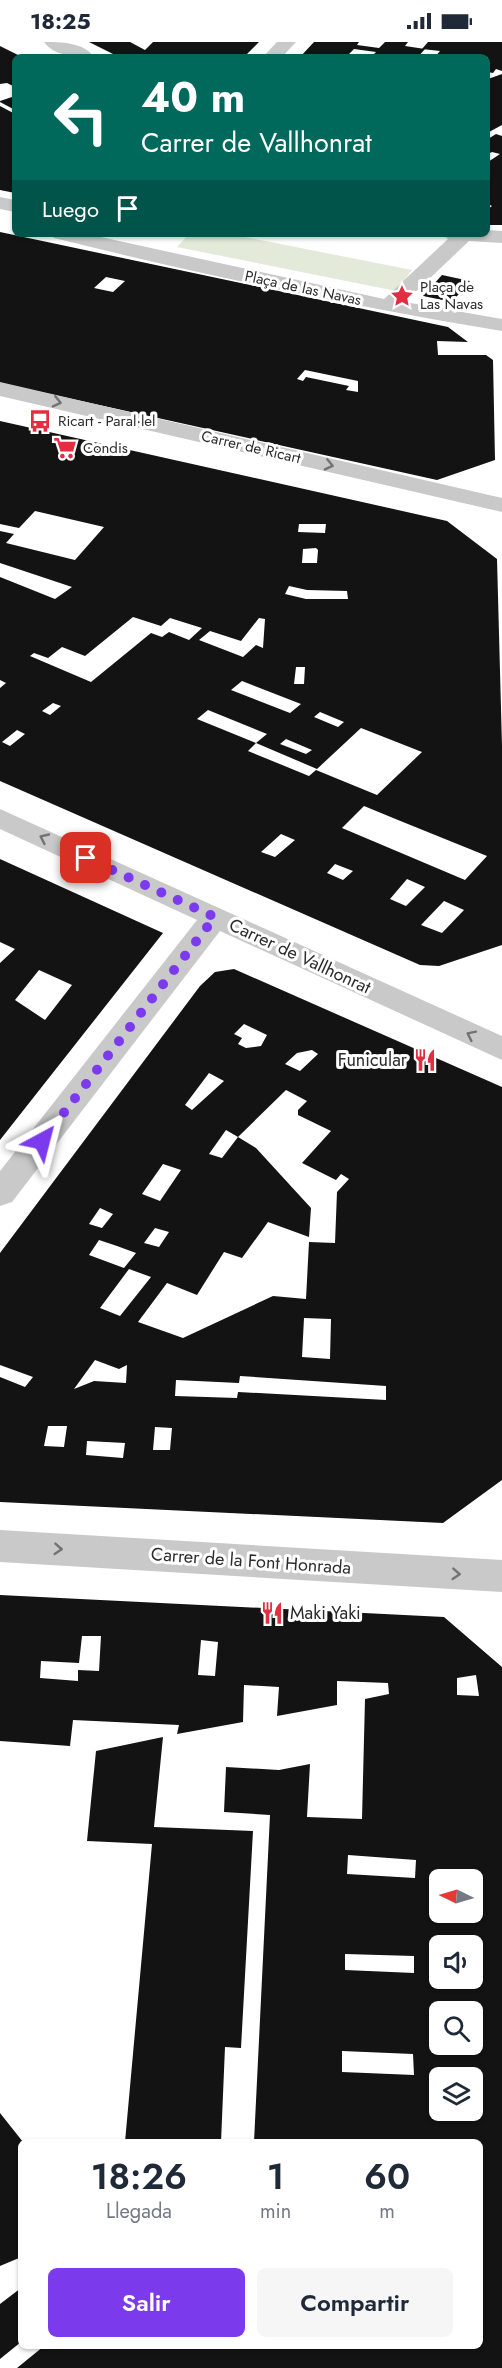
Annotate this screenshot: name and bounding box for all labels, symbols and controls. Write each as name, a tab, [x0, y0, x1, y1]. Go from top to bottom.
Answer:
text: 18:25	[30, 5, 91, 37]
text: 40 m	[141, 67, 245, 128]
icon: left	[42, 78, 120, 156]
text: Carrer de Vallhonrat	[141, 123, 372, 162]
icon: arrive	[111, 192, 144, 225]
text: Luego	[42, 193, 99, 225]
street label: Plaça de las Navas	[243, 265, 363, 311]
place label: Plaça de Las Navas	[420, 276, 483, 315]
place icon: Plaça de Las Navas	[389, 283, 415, 309]
one-way arrow	[52, 395, 62, 408]
bus stop icon: Ricart - Paral·lel	[27, 408, 53, 434]
place label: Ricart - Paral·lel	[58, 410, 156, 432]
street label: Carrer de Ricart	[199, 425, 303, 469]
supermarket icon: Condis	[52, 435, 78, 461]
place label: Condis	[83, 437, 128, 459]
one-way arrow	[324, 458, 334, 471]
pin	[60, 832, 111, 883]
one-way arrow	[39, 834, 50, 846]
icon: arrive	[69, 841, 102, 874]
street label: Carrer de Vallhonrat	[225, 912, 376, 1001]
one-way arrow	[467, 1030, 478, 1042]
place label: Funicular	[338, 1047, 408, 1073]
restaurant icon: Funicular	[412, 1047, 438, 1073]
position arrow	[10, 1109, 74, 1173]
street label: Carrer de la Font Honrada	[150, 1541, 352, 1581]
one-way arrow	[54, 1543, 63, 1556]
one-way arrow	[452, 1567, 461, 1580]
restaurant icon: Maki Yaki	[259, 1600, 285, 1626]
place label: Maki Yaki	[290, 1600, 361, 1626]
north arrow	[429, 1869, 483, 1923]
map controls	[429, 1869, 483, 2121]
button: sound	[429, 1935, 483, 1989]
button: search	[429, 2001, 483, 2055]
button: layers	[429, 2067, 483, 2121]
text: 18:26	[91, 2150, 187, 2202]
text: 1	[267, 2150, 284, 2202]
text: 60	[364, 2150, 410, 2202]
text: Llegada	[106, 2197, 172, 2226]
text: min	[260, 2197, 291, 2226]
text: m	[379, 2197, 395, 2226]
button: Salir	[48, 2268, 245, 2337]
button: Compartir	[257, 2268, 453, 2337]

